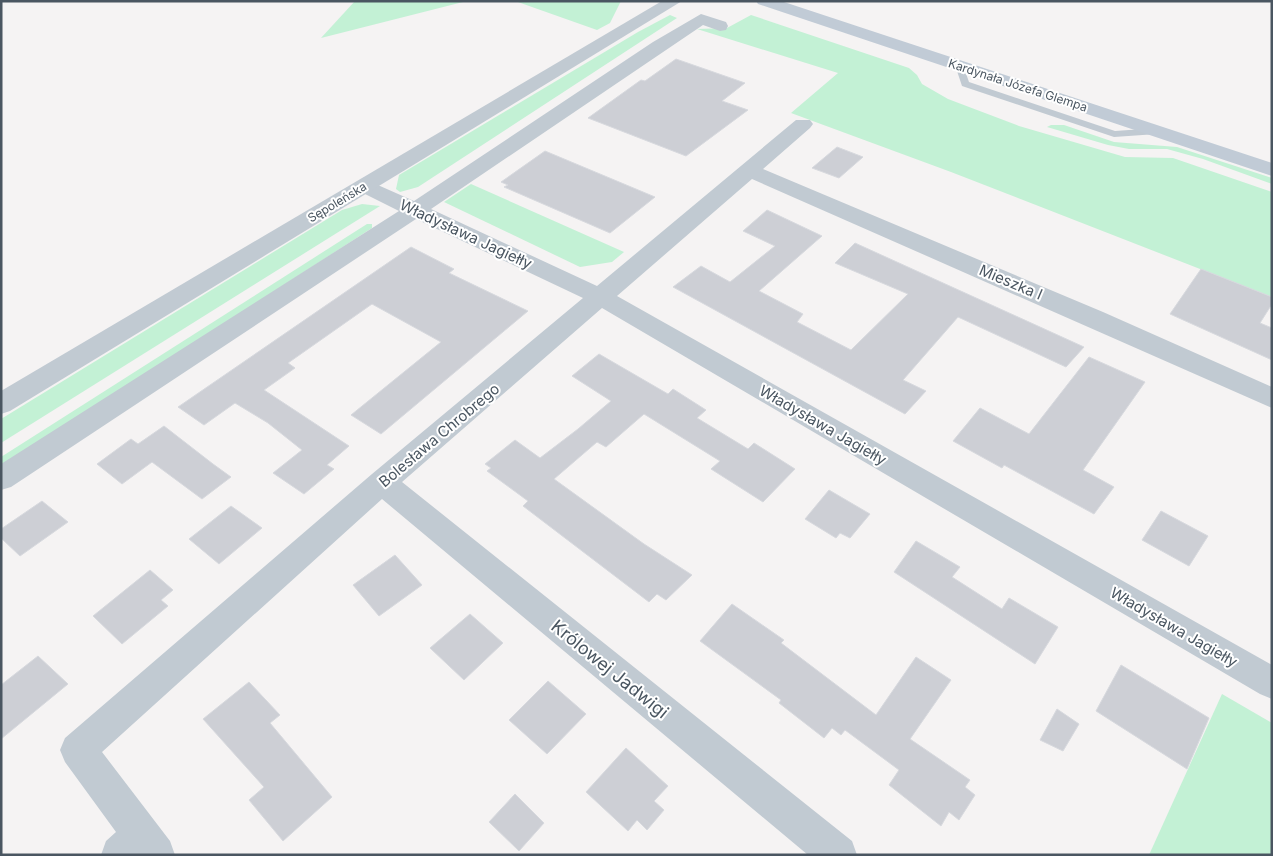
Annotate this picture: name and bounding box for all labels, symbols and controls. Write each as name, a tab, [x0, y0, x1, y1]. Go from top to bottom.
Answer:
street label: Kardynała Józefa Glempa	[947, 55, 1089, 115]
street label: Sępoleńska	[305, 179, 369, 225]
street label: Władysława Jagiełły	[397, 195, 536, 273]
street label: Mieszka I	[976, 260, 1046, 304]
street label: Bolesława Chrobrego	[375, 379, 503, 491]
street label: Władysława Jagiełły	[756, 381, 890, 469]
street label: Władysława Jagiełły	[1107, 583, 1241, 671]
street label: Królowej Jadwigi	[547, 615, 673, 723]

